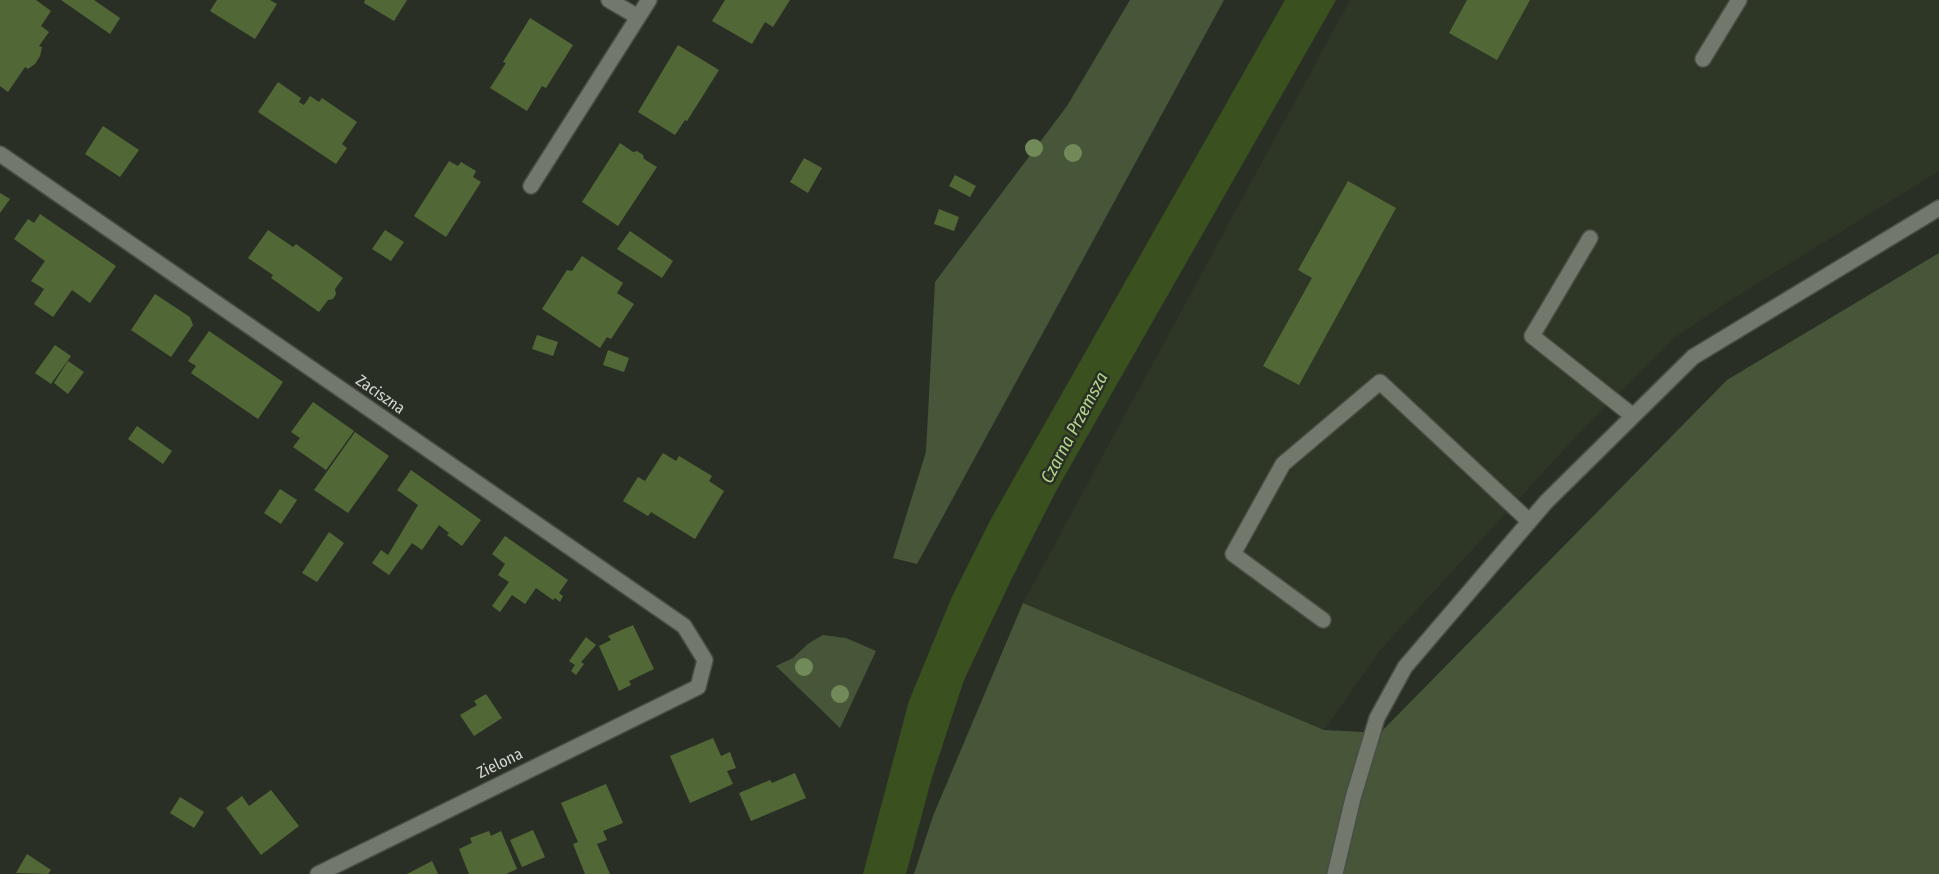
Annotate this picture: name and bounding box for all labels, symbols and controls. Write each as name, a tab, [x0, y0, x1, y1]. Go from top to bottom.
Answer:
water label: Czarna Przemsza	[1037, 369, 1113, 487]
street label: Zaciszna	[352, 371, 408, 419]
street label: Zielona	[474, 745, 526, 783]

